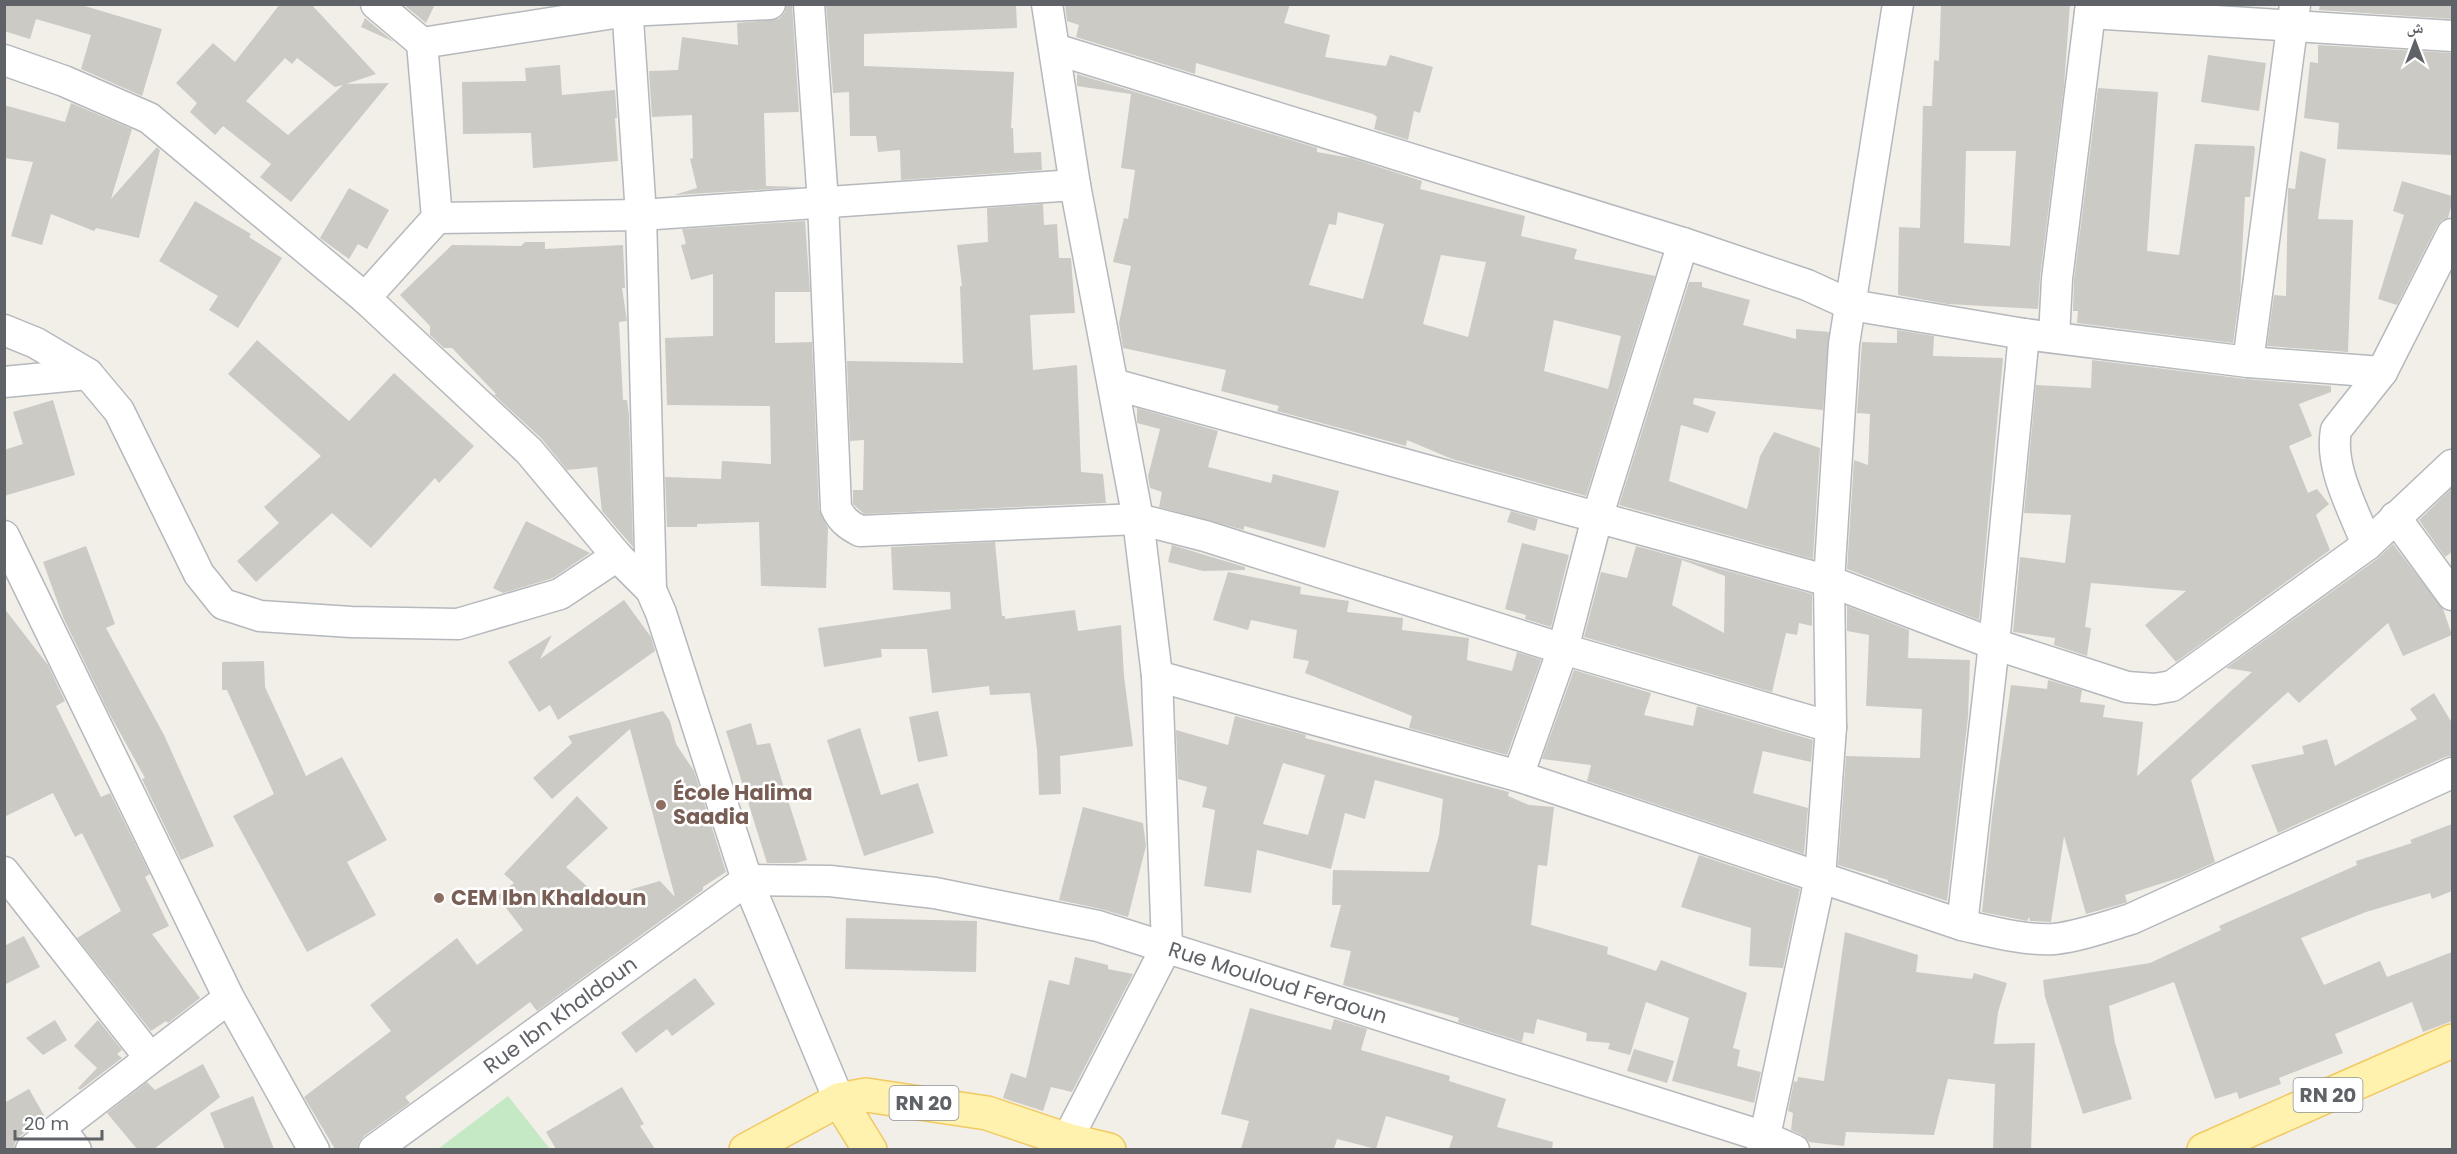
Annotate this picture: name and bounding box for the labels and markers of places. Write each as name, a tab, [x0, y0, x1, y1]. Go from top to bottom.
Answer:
place label: École Halima Saadia	[673, 778, 813, 831]
marker: École Halima Saadia	[654, 798, 668, 812]
place label: CEM Ibn Khaldoun	[451, 883, 646, 912]
marker: CEM Ibn Khaldoun	[432, 891, 446, 905]

